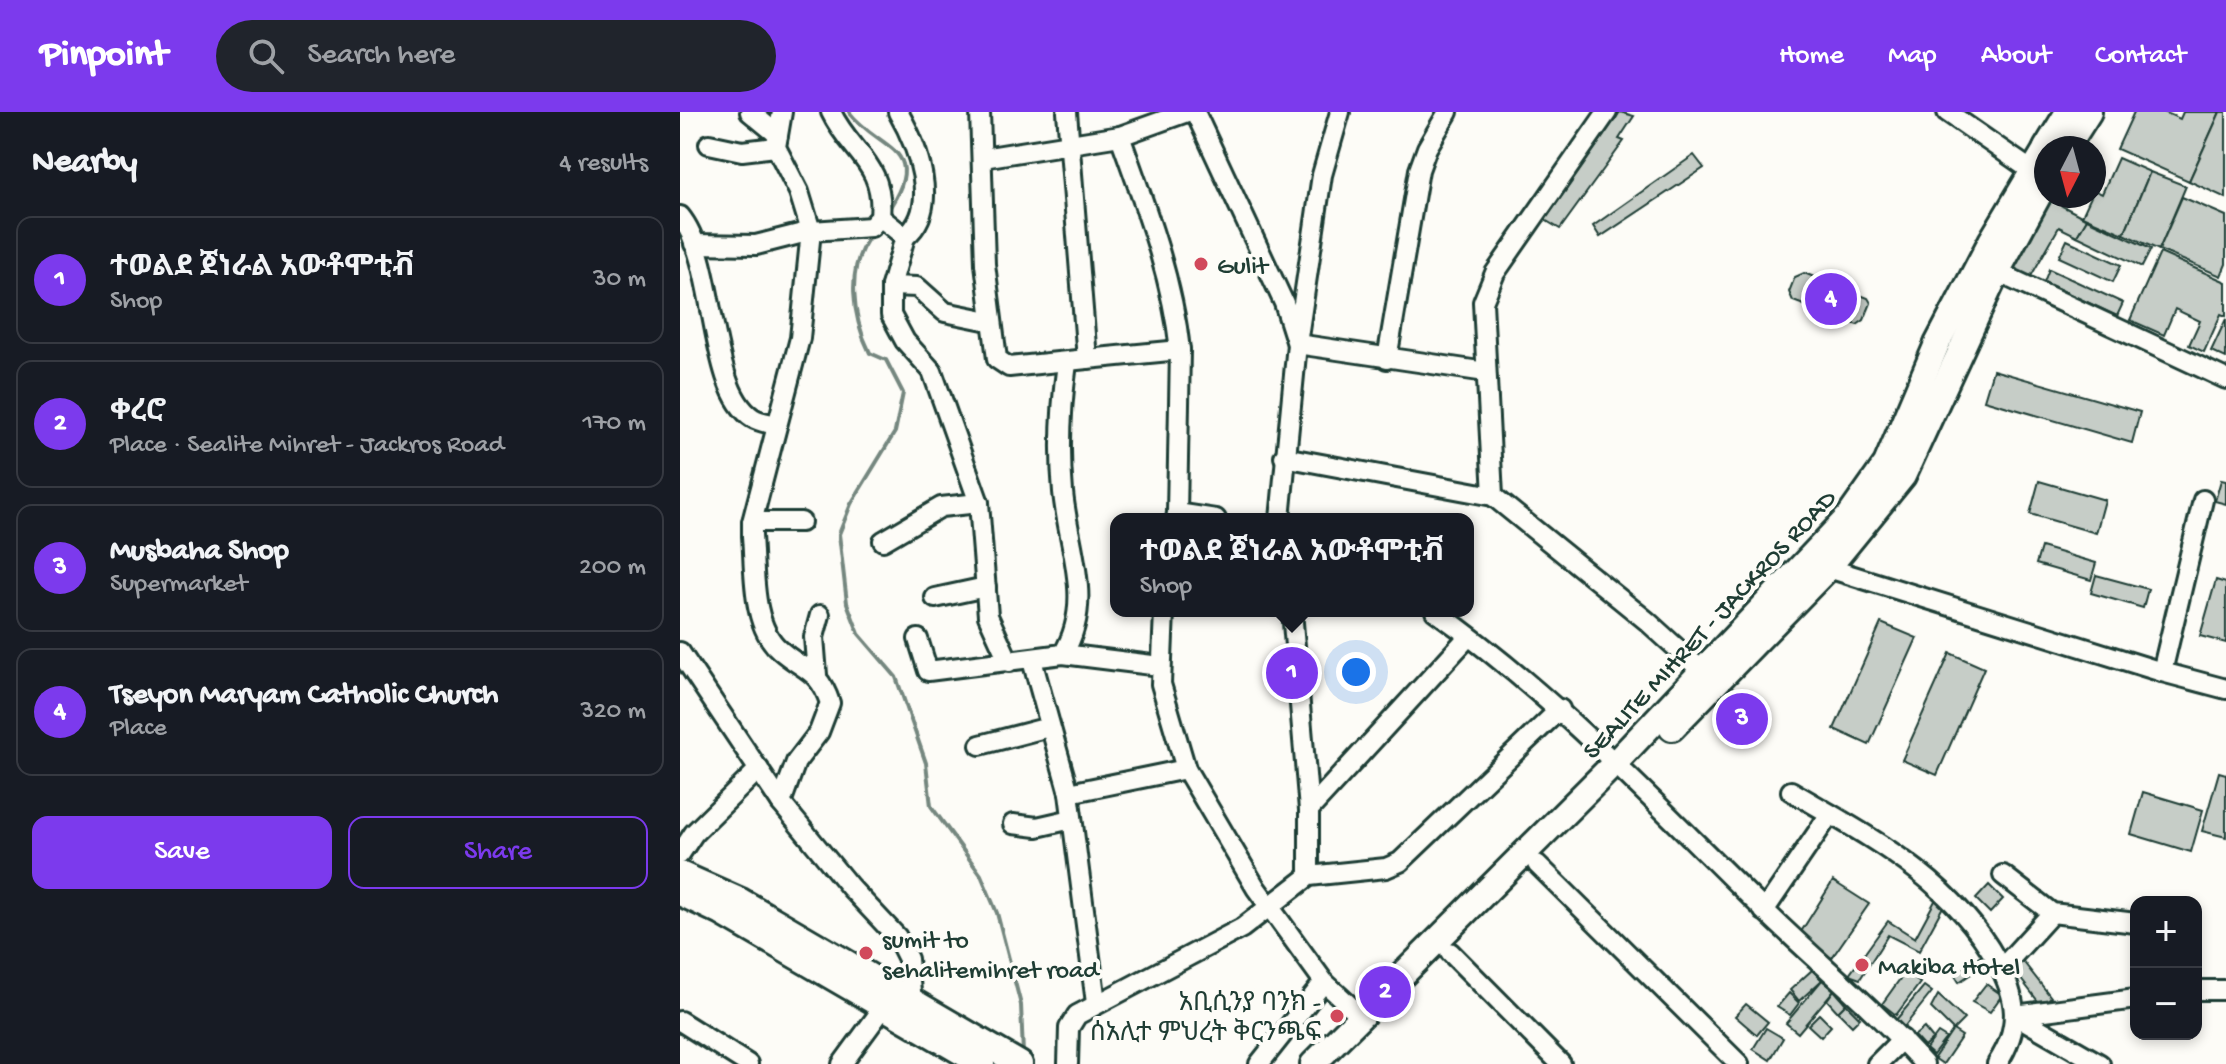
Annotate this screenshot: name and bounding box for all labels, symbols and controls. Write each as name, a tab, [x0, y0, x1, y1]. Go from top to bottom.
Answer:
search box	[216, 20, 776, 92]
text: Pinpoint	[40, 34, 168, 78]
icon: search	[244, 34, 288, 78]
text: Search here	[308, 39, 455, 74]
text: Home	[1779, 40, 1844, 73]
text: Map	[1888, 40, 1937, 73]
text: About	[1981, 40, 2051, 73]
text: Contact	[2095, 40, 2186, 73]
north arrow	[2034, 136, 2106, 208]
text: Nearby	[32, 144, 137, 184]
text: 4 results	[559, 149, 648, 180]
text: ተወልደ ጀነራል አውቶሞቲቭ	[110, 252, 414, 287]
place label: Gulit	[1217, 253, 1270, 284]
marker: Gulit	[1192, 255, 1210, 273]
text: 1	[55, 265, 65, 296]
text: 30 m	[593, 265, 646, 296]
pin: 4	[1805, 269, 1857, 329]
text: Shop	[110, 287, 162, 318]
text: ቀረሮ	[110, 396, 166, 431]
text: 2	[54, 409, 66, 440]
text: 170 m	[583, 409, 646, 440]
text: Place · Sealite Mihret - Jackros Road	[110, 431, 504, 462]
street label: SEALITE MIHRET - JACKROS ROAD	[1578, 485, 1845, 767]
popup	[1110, 513, 1474, 617]
text: Musbaha Shop	[110, 535, 289, 570]
text: ተወልደ ጀነራል አውቶሞቲቭ	[1140, 537, 1444, 572]
text: 3	[53, 553, 67, 584]
text: 200 m	[579, 553, 646, 584]
text: Supermarket	[110, 570, 247, 601]
text: Shop	[1140, 572, 1192, 603]
pin: 1	[1266, 643, 1318, 703]
your location	[1336, 652, 1376, 692]
text: Tseyon Maryam Catholic Church	[110, 679, 498, 714]
pin: 3	[1716, 689, 1768, 749]
text: 4	[54, 697, 66, 728]
text: 320 m	[580, 697, 646, 728]
text: Place	[110, 714, 167, 745]
button: Save	[32, 816, 332, 889]
button: Share	[348, 816, 648, 889]
map controls	[2130, 896, 2202, 1040]
button: +	[2130, 896, 2202, 968]
place label: sumit to sehalitemihret road	[882, 927, 1100, 988]
marker: sumit to sehalitemihret road	[857, 944, 875, 962]
place label: Makiba Hotel	[1878, 954, 2020, 985]
marker: Makiba Hotel	[1853, 956, 1871, 974]
pin: 2	[1359, 962, 1411, 1022]
button: −	[2130, 968, 2202, 1040]
place label: አቢሲንያ ባንክ - ሰአሊተ ምህረት ቅርንጫፍ	[1090, 990, 1321, 1051]
marker: አቢሲንያ ባንክ - ሰአሊተ ምህረት ቅርንጫፍ	[1328, 1007, 1346, 1025]

